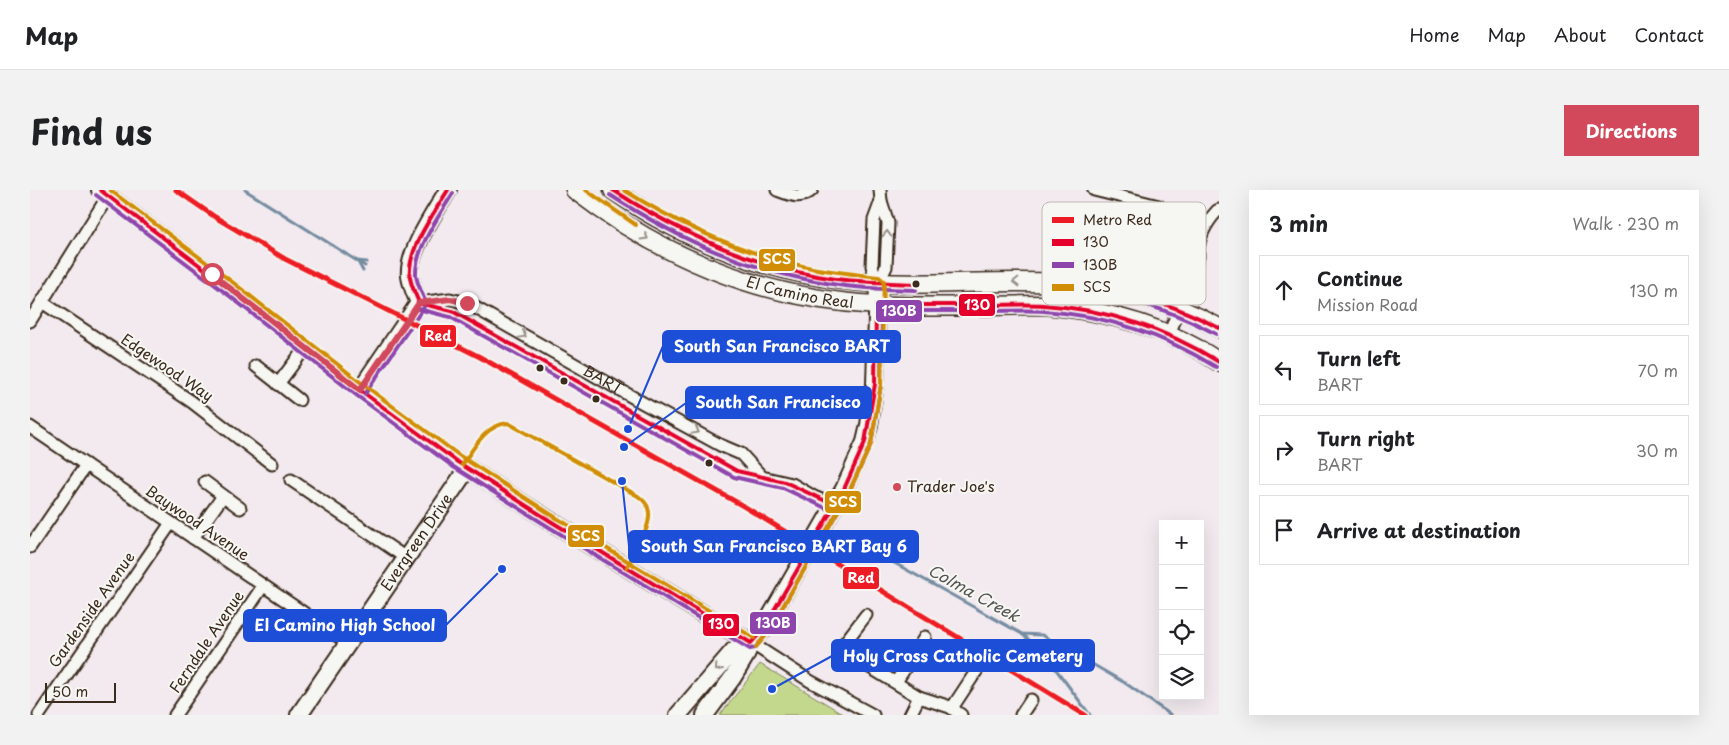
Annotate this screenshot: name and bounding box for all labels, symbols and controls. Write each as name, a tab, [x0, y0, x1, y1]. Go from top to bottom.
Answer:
text: Map	[25, 17, 78, 53]
text: Home	[1409, 21, 1459, 48]
text: Map	[1487, 21, 1526, 48]
text: About	[1554, 21, 1606, 48]
text: Contact	[1634, 21, 1704, 48]
text: Find us	[30, 104, 152, 157]
button: Directions	[1564, 105, 1699, 156]
legend	[1042, 202, 1206, 305]
text: 3 min	[1269, 207, 1328, 239]
text: Metro Red	[1083, 209, 1152, 230]
text: Walk · 230 m	[1572, 211, 1679, 235]
one-way arrow	[882, 229, 893, 237]
one-way arrow	[639, 231, 648, 241]
text: 130	[1083, 231, 1109, 252]
line badge: SCS	[758, 248, 796, 272]
text: SCS	[763, 248, 791, 269]
text: 130B	[1083, 254, 1117, 275]
route start	[201, 263, 224, 286]
text: Continue	[1317, 264, 1403, 292]
street label: El Camino Real	[744, 269, 855, 313]
text: SCS	[1083, 276, 1111, 297]
icon: ahead	[1270, 276, 1298, 304]
one-way arrow	[1011, 277, 1019, 287]
text: 130 m	[1630, 278, 1678, 302]
unlabelled marker	[911, 279, 921, 289]
route end	[456, 292, 479, 315]
text: Mission Road	[1317, 292, 1418, 316]
line badge: 130	[958, 293, 996, 317]
text: 130	[964, 294, 990, 315]
line badge: 130B	[875, 299, 923, 323]
text: 130B	[881, 300, 917, 321]
line badge: Red	[419, 324, 457, 348]
text: Red	[425, 325, 452, 346]
street label: Edgewood Way	[117, 327, 219, 406]
one-way arrow	[518, 329, 527, 339]
callout: South San Francisco BART	[663, 331, 900, 362]
text: South San Francisco BART	[674, 333, 890, 357]
text: Turn left	[1317, 344, 1401, 372]
icon: left	[1270, 356, 1298, 384]
street label: BART	[579, 358, 629, 400]
text: 70 m	[1638, 358, 1678, 382]
unlabelled marker	[535, 363, 545, 373]
text: BART	[1317, 372, 1363, 396]
unlabelled marker	[559, 376, 569, 386]
callout: South San Francisco	[686, 387, 871, 418]
text: South San Francisco	[695, 389, 861, 413]
unlabelled marker	[591, 394, 601, 404]
text: Turn right	[1317, 424, 1415, 452]
one-way arrow	[690, 425, 699, 435]
icon: right	[1270, 436, 1298, 464]
text: 30 m	[1636, 438, 1678, 462]
text: BART	[1317, 452, 1363, 476]
unlabelled marker	[704, 458, 714, 468]
place label: Trader Joe's	[907, 474, 995, 497]
street label: Baywood Avenue	[141, 478, 255, 565]
marker: Trader Joe's	[891, 481, 903, 493]
street label: Evergreen Drive	[374, 488, 457, 595]
line badge: SCS	[824, 490, 862, 514]
text: SCS	[829, 491, 857, 512]
icon: arrive	[1270, 516, 1298, 544]
text: Arrive at destination	[1317, 516, 1521, 544]
map controls	[1159, 520, 1204, 700]
button: +	[1159, 520, 1204, 565]
line badge: SCS	[567, 524, 605, 548]
text: SCS	[572, 525, 600, 546]
callout: South San Francisco BART Bay 6	[629, 531, 918, 562]
text: South San Francisco BART Bay 6	[641, 533, 907, 557]
street label: Gardenside Avenue	[42, 546, 140, 672]
water label: Colma Creek	[924, 557, 1026, 628]
button: −	[1159, 565, 1204, 610]
line badge: Red	[842, 566, 880, 590]
text: Red	[848, 567, 875, 588]
street label: Ferndale Avenue	[163, 585, 249, 697]
callout: El Camino High School	[244, 610, 446, 641]
button: locate	[1159, 610, 1204, 655]
line badge: 130B	[749, 611, 797, 635]
text: El Camino High School	[255, 612, 435, 636]
text: 130B	[755, 612, 791, 633]
line badge: 130	[702, 613, 740, 637]
text: 130	[708, 613, 734, 634]
callout: Holy Cross Catholic Cemetery	[832, 640, 1094, 671]
text: Holy Cross Catholic Cemetery	[843, 643, 1083, 667]
button: layers	[1159, 655, 1204, 700]
one-way arrow	[715, 663, 724, 672]
scale bar	[45, 680, 116, 703]
text: 50 m	[52, 681, 88, 702]

